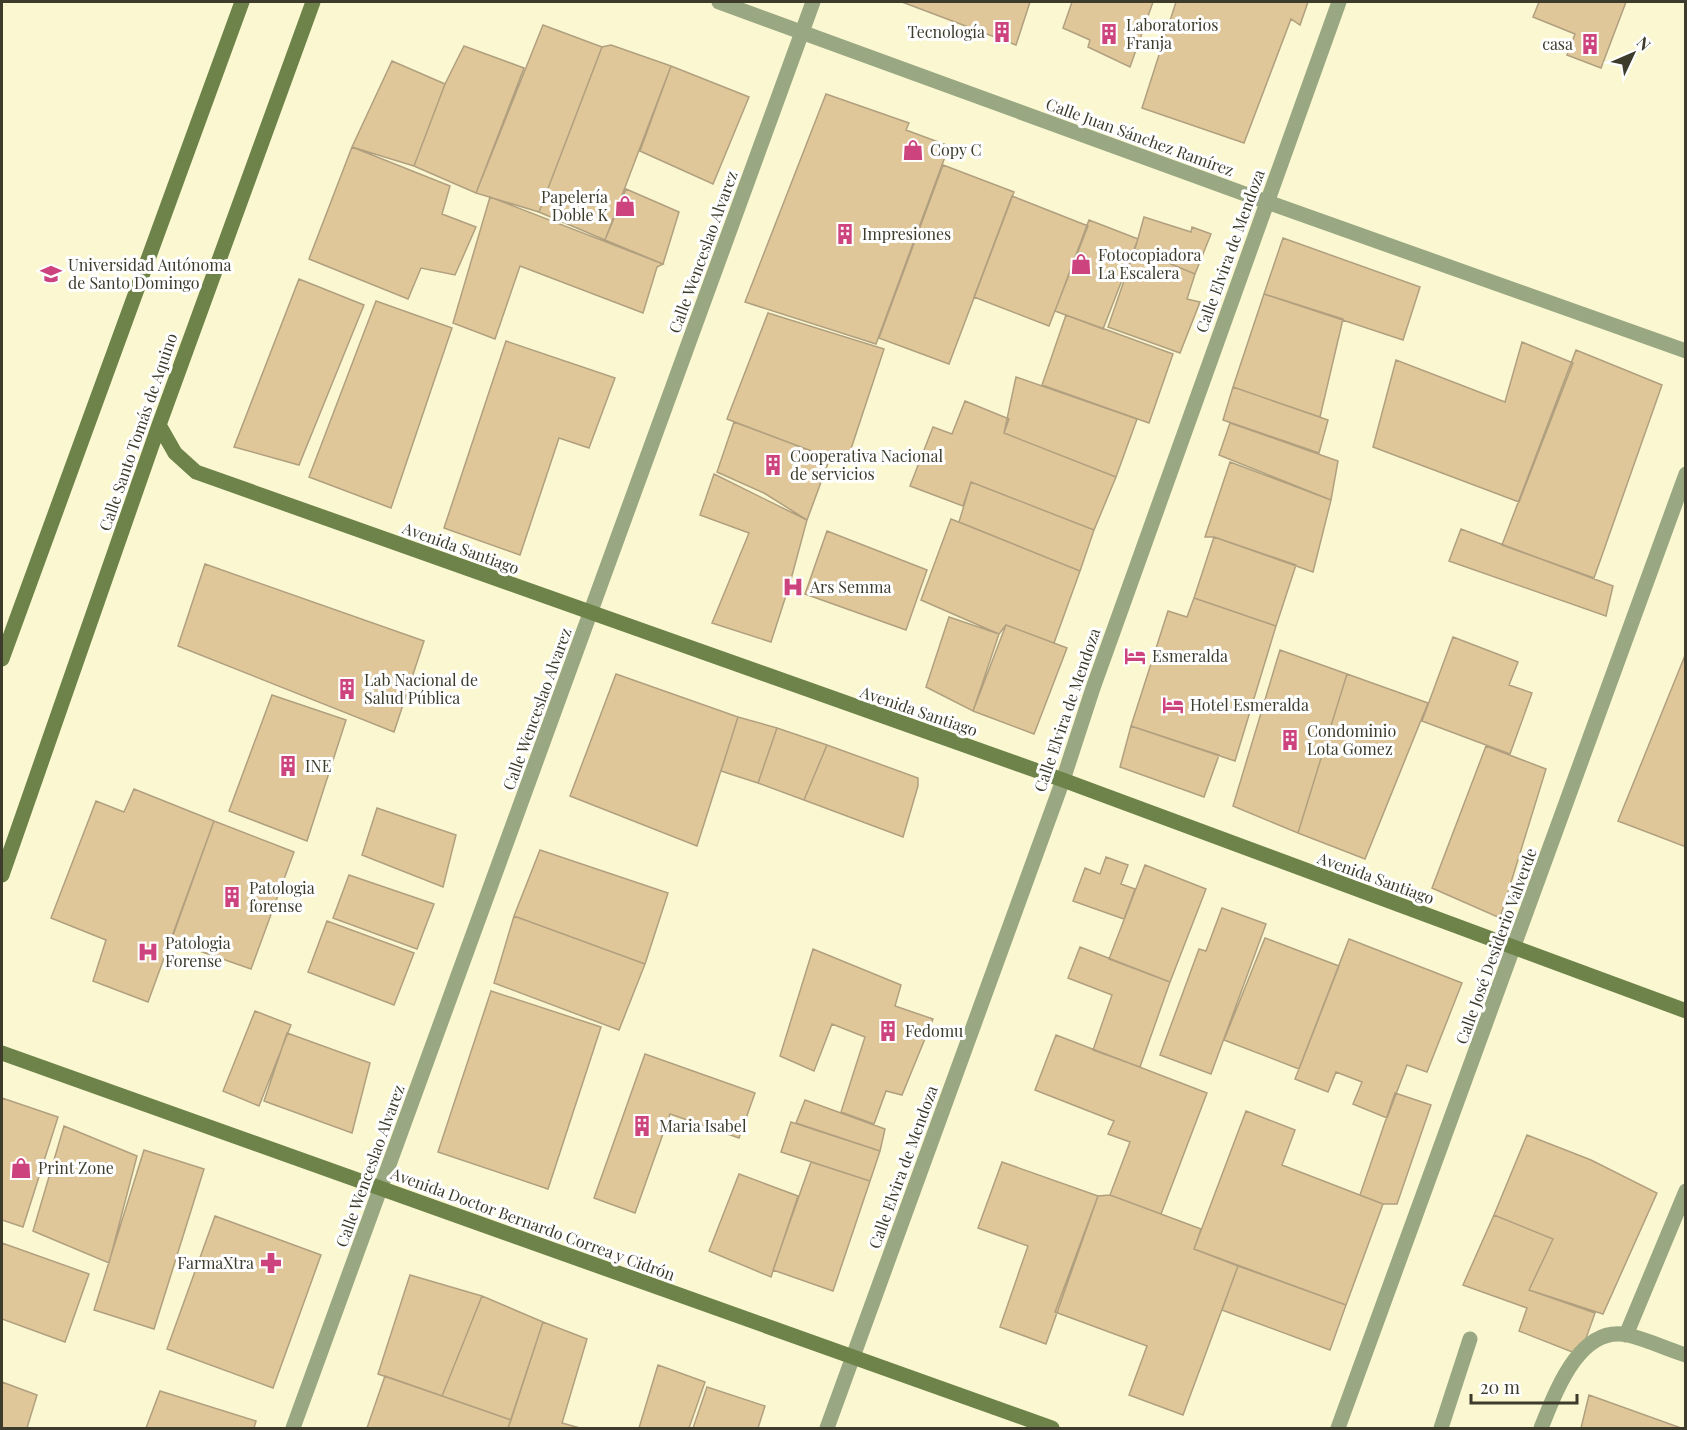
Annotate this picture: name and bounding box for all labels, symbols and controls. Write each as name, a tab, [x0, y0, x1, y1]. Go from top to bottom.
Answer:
place label: Laboratorios Franja	[1126, 14, 1218, 53]
building icon: Tecnología	[990, 20, 1014, 44]
place label: Tecnología	[907, 21, 985, 42]
building icon: Laboratorios Franja	[1097, 22, 1121, 46]
north arrow	[1603, 24, 1663, 84]
building icon: casa	[1578, 32, 1602, 56]
text: N	[1633, 32, 1656, 55]
place label: casa	[1542, 33, 1573, 54]
street label: Calle Juan Sánchez Ramírez	[1043, 93, 1237, 180]
shop icon: Copy C	[901, 138, 925, 162]
place label: Copy C	[930, 139, 982, 160]
street label: Calle Elvira de Mendoza	[1190, 166, 1269, 335]
street label: Calle Wenceslao Alvarez	[663, 167, 742, 336]
place label: Papelería Doble K	[541, 186, 609, 225]
shop icon: Papelería Doble K	[613, 194, 637, 218]
building icon: Impresiones	[833, 222, 857, 246]
place label: Impresiones	[862, 223, 951, 244]
place label: Fotocopiadora La Escalera	[1098, 244, 1202, 283]
shop icon: Fotocopiadora La Escalera	[1069, 252, 1093, 276]
place label: Universidad Autónoma de Santo Domingo	[68, 254, 232, 293]
school or university icon: Universidad Autónoma de Santo Domingo	[39, 262, 63, 286]
street label: Calle Santo Tomás de Aquino	[94, 330, 181, 533]
place label: Cooperativa Nacional de servicios	[790, 445, 944, 484]
building icon: Cooperativa Nacional de servicios	[761, 453, 785, 477]
street label: Avenida Santiago	[399, 516, 523, 578]
hospital icon: Ars Semma	[781, 575, 805, 599]
place label: Ars Semma	[809, 576, 891, 597]
street label: Calle Wenceslao Alvarez	[497, 624, 576, 793]
street label: Calle Elvira de Mendoza	[1029, 625, 1104, 795]
hotel icon: Esmeralda	[1123, 644, 1147, 668]
place label: Esmeralda	[1152, 645, 1228, 666]
place label: Lab Nacional de Salud Pública	[364, 669, 478, 708]
building icon: Lab Nacional de Salud Pública	[335, 677, 359, 701]
street label: Avenida Santiago	[857, 680, 981, 740]
hotel icon: Hotel Esmeralda	[1161, 693, 1185, 717]
place label: Hotel Esmeralda	[1190, 694, 1309, 715]
place label: Condominio Lota Gomez	[1307, 720, 1397, 759]
building icon: Condominio Lota Gomez	[1278, 728, 1302, 752]
building icon: INE	[276, 754, 300, 778]
place label: INE	[305, 755, 331, 776]
street label: Calle José Desiderio Valverde	[1450, 845, 1541, 1047]
street label: Avenida Santiago	[1314, 846, 1438, 908]
place label: Patologia forense	[249, 877, 315, 916]
building icon: Patologia forense	[220, 885, 244, 909]
place label: Patologia Forense	[165, 932, 231, 971]
hospital icon: Patologia Forense	[136, 940, 160, 964]
building icon: Fedomu	[876, 1019, 900, 1043]
place label: Fedomu	[905, 1020, 963, 1041]
street label: Calle Wenceslao Alvarez	[330, 1081, 409, 1250]
street label: Calle Elvira de Mendoza	[863, 1082, 942, 1251]
building icon: Maria Isabel	[630, 1114, 654, 1138]
place label: Maria Isabel	[659, 1115, 747, 1136]
shop icon: Print Zone	[9, 1156, 33, 1180]
place label: Print Zone	[38, 1157, 114, 1178]
street label: Avenida Doctor Bernardo Correa y Cidrón	[387, 1162, 679, 1285]
pharmacy icon: FarmaXtra	[259, 1251, 283, 1275]
place label: FarmaXtra	[177, 1252, 254, 1273]
scale bar	[1471, 1367, 1578, 1405]
text: 20 m	[1480, 1375, 1520, 1399]

